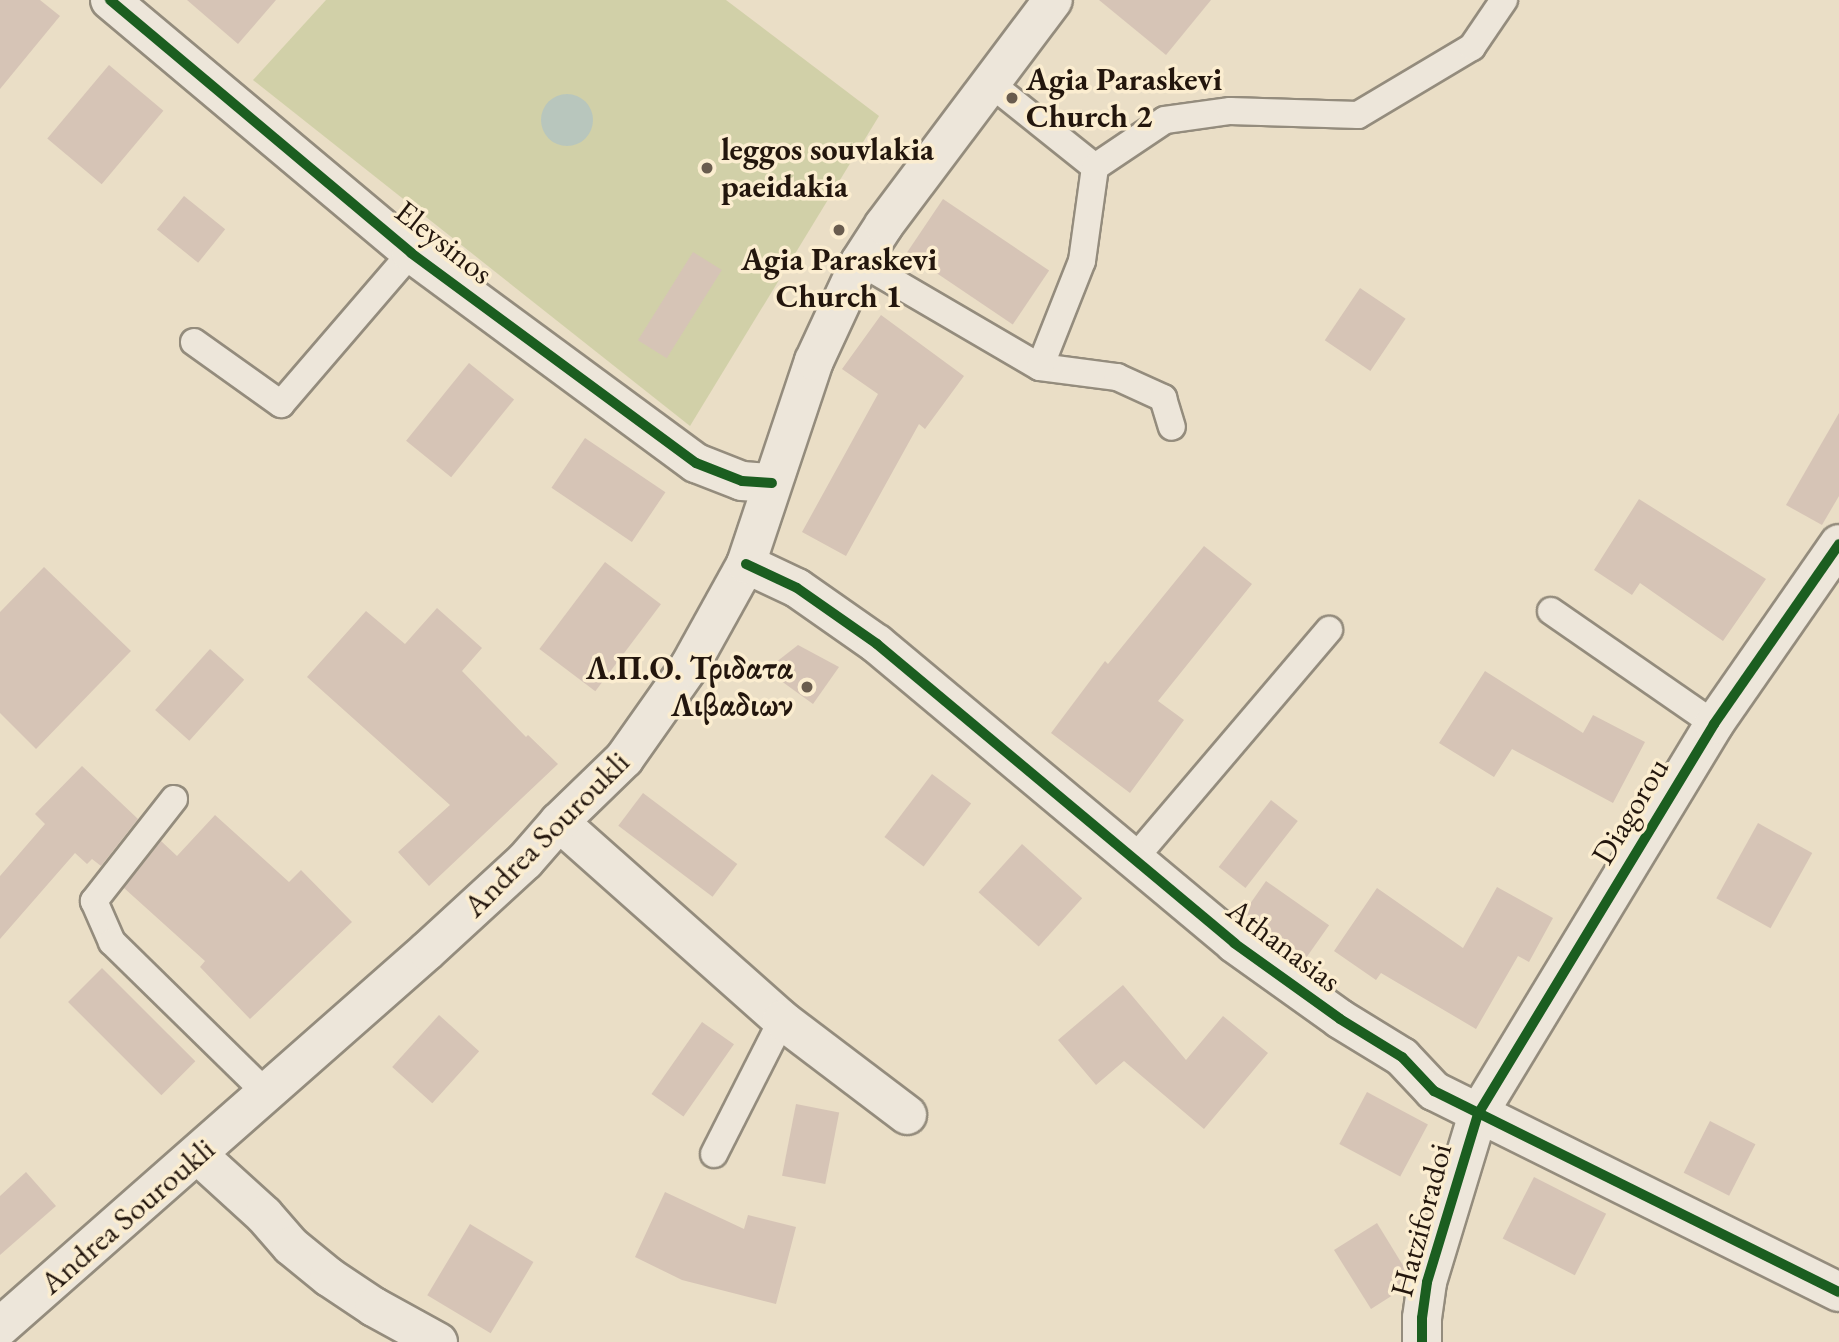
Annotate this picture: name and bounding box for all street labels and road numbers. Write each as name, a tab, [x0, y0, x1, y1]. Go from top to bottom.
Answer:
street label: Eleysinos	[387, 192, 501, 292]
street label: Andrea Souroukli	[455, 743, 637, 925]
street label: Diagorou	[1583, 751, 1677, 871]
street label: Athanasias	[1220, 890, 1348, 1000]
street label: Andrea Souroukli	[32, 1130, 222, 1302]
street label: Hatziforadoi	[1382, 1139, 1460, 1301]

